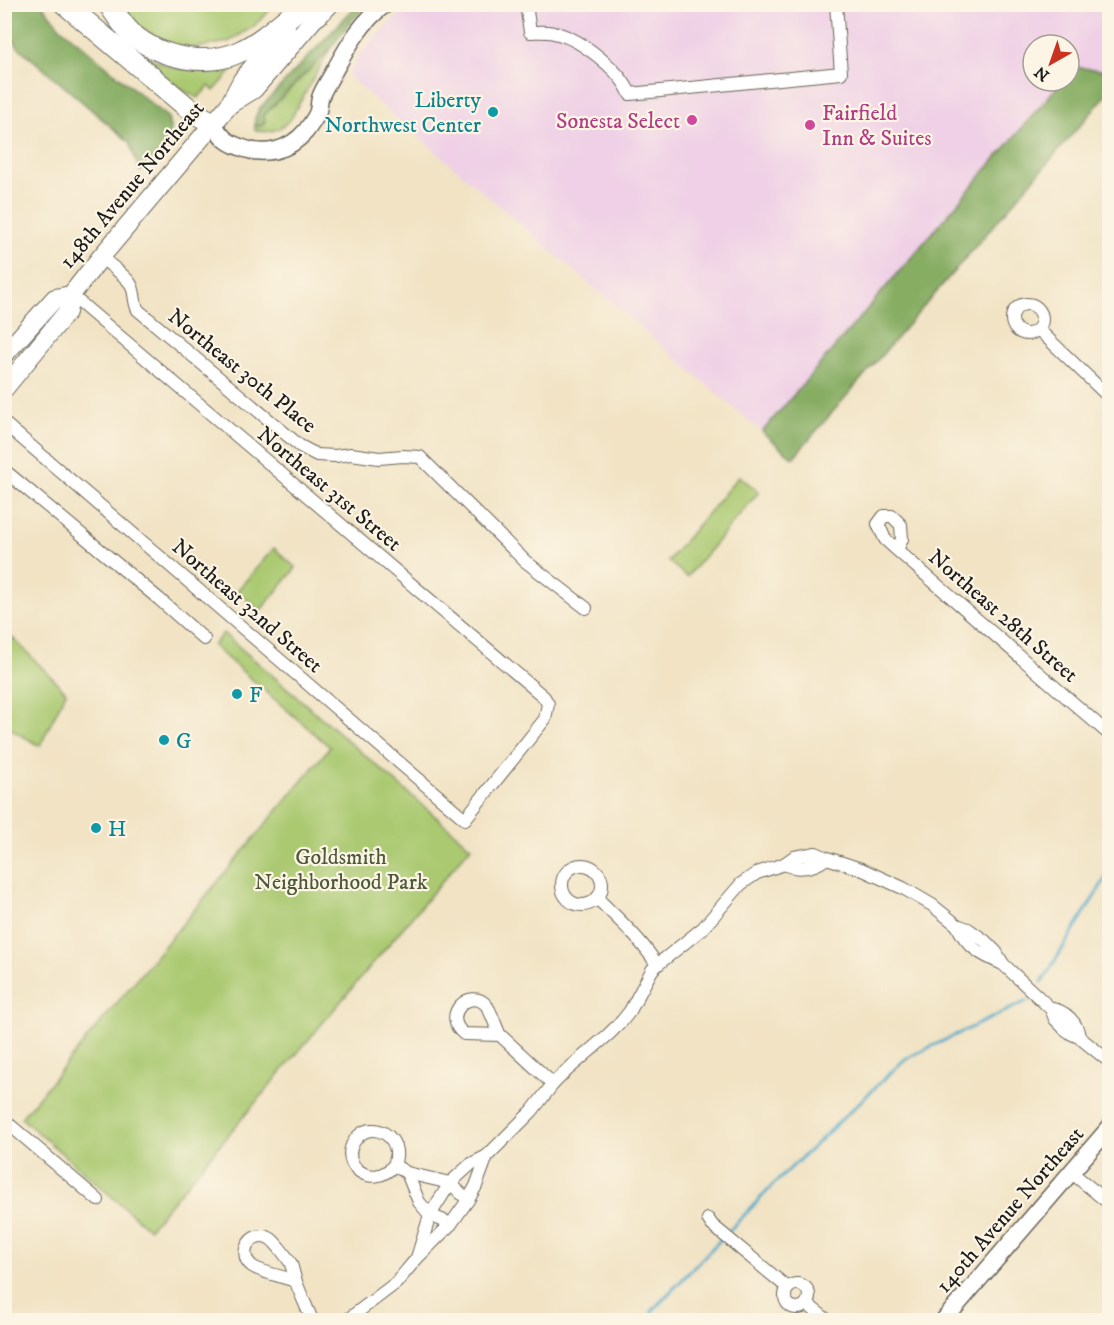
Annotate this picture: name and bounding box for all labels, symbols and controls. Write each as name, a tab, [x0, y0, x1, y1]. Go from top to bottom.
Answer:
north arrow	[1021, 33, 1081, 93]
text: N	[1031, 62, 1053, 86]
place label: Liberty Northwest Center	[324, 87, 482, 139]
street label: 148th Avenue Northeast	[54, 95, 210, 274]
place label: Fairfield Inn & Suites	[822, 100, 932, 152]
marker: Liberty Northwest Center	[486, 105, 500, 119]
place label: Sonesta Select	[556, 108, 680, 135]
marker: Sonesta Select	[685, 113, 699, 127]
marker: Fairfield Inn & Suites	[803, 118, 817, 132]
street label: Northeast 30th Place	[162, 303, 322, 439]
street label: Northeast 31st Street	[251, 421, 407, 557]
street label: Northeast 32nd Street	[166, 533, 328, 679]
street label: Northeast 28th Street	[923, 544, 1083, 689]
place label: F	[249, 682, 263, 709]
marker: F	[230, 687, 244, 701]
place label: G	[176, 728, 191, 755]
marker: G	[157, 733, 171, 747]
place label: H	[108, 816, 126, 843]
marker: H	[89, 821, 103, 835]
park label: Goldsmith Neighborhood Park	[254, 844, 428, 896]
street label: 140th Avenue Northeast	[930, 1121, 1090, 1299]

